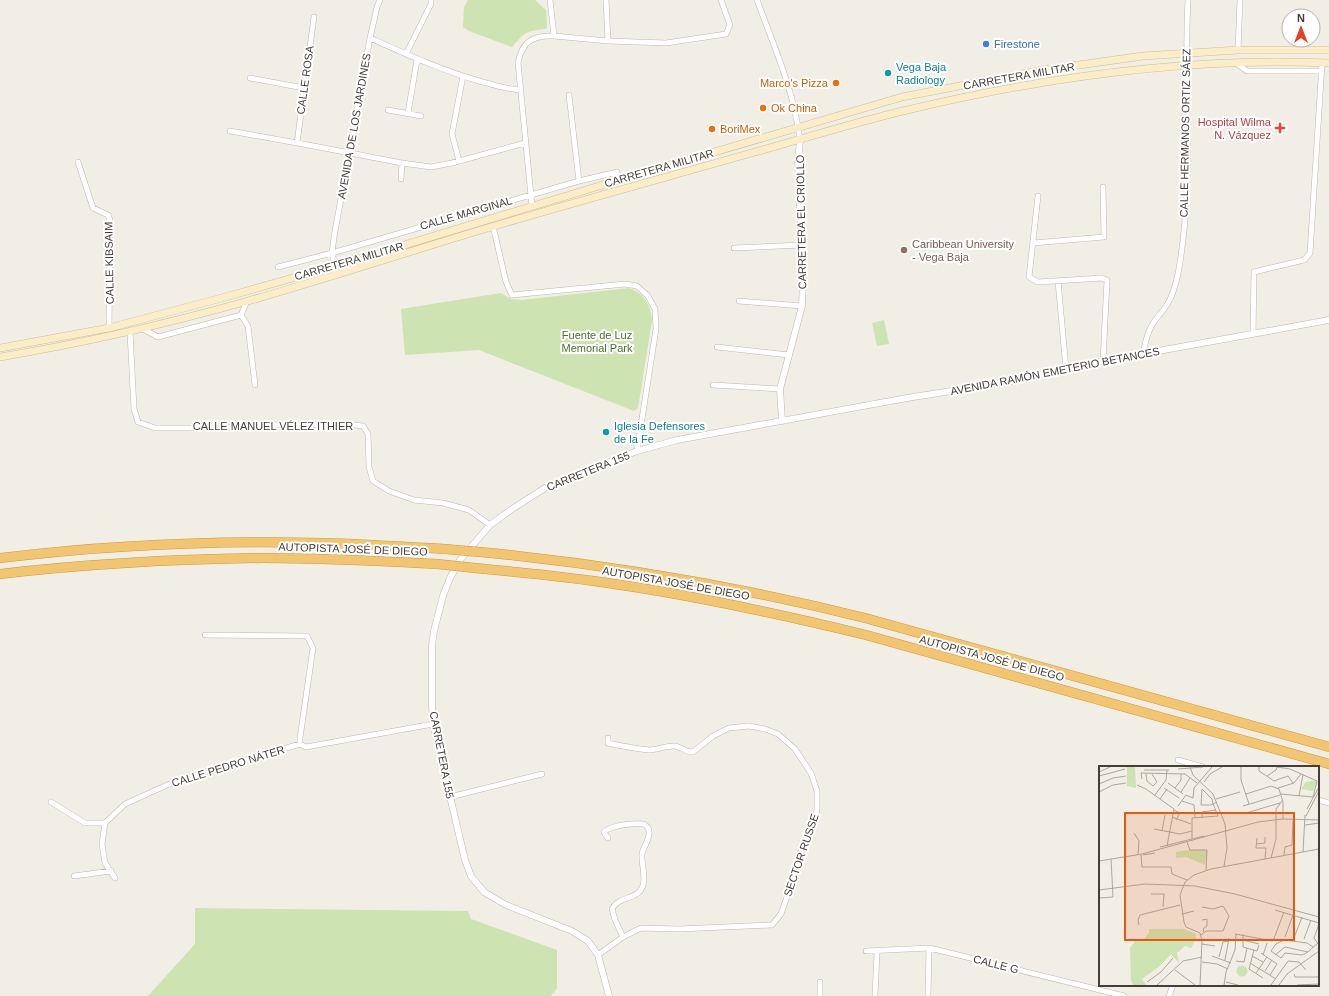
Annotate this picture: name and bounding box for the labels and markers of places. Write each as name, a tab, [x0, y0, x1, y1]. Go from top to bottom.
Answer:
place label: Firestone	[994, 38, 1040, 50]
marker: Firestone	[981, 39, 991, 49]
place label: Vega Baja Radiology	[896, 61, 947, 86]
marker: Vega Baja Radiology	[883, 68, 893, 78]
place label: Marco's Pizza	[760, 77, 829, 89]
marker: Marco's Pizza	[831, 78, 841, 88]
place label: Ok China	[771, 102, 818, 114]
marker: Ok China	[758, 103, 768, 113]
place label: Hospital Wilma N. Vázquez	[1198, 116, 1272, 141]
marker: Hospital Wilma N. Vázquez	[1274, 122, 1286, 134]
place label: BoriMex	[720, 123, 761, 135]
marker: BoriMex	[707, 124, 717, 134]
place label: Caribbean University - Vega Baja	[912, 238, 1015, 263]
marker: Caribbean University - Vega Baja	[899, 245, 909, 255]
place label: Iglesia Defensores de la Fe	[614, 420, 706, 445]
marker: Iglesia Defensores de la Fe	[601, 427, 611, 437]

